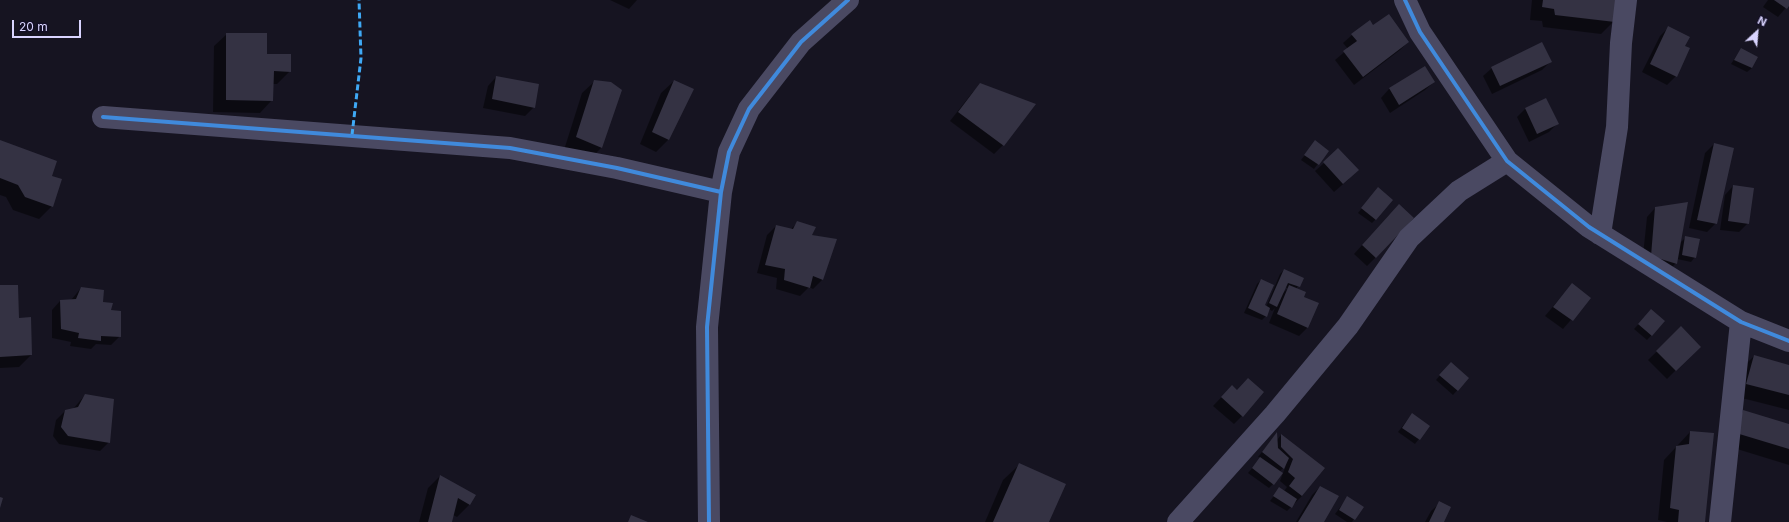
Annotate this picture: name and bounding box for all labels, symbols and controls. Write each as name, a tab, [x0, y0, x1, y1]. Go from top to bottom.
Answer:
scale bar	[14, 12, 83, 38]
north arrow	[1737, 12, 1777, 52]
text: N	[1755, 13, 1769, 29]
text: 20 m	[19, 19, 48, 34]

